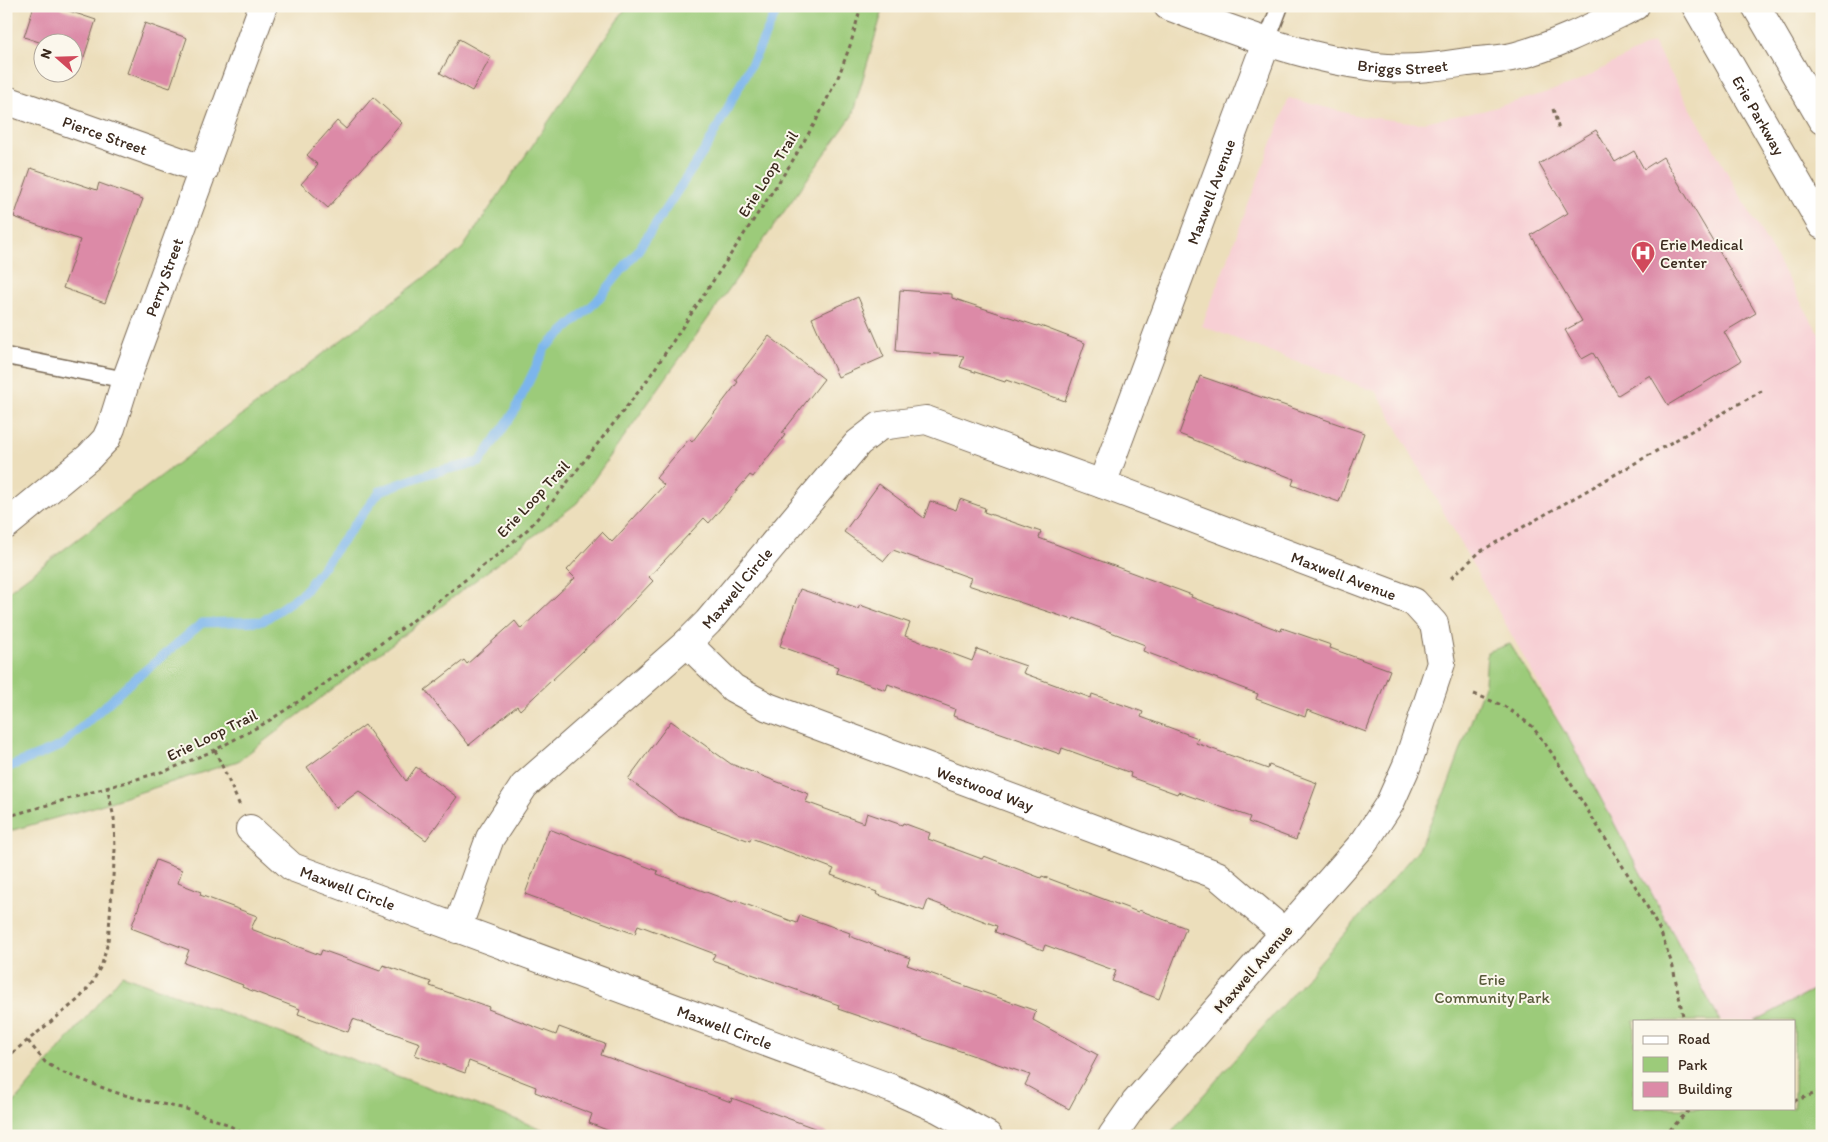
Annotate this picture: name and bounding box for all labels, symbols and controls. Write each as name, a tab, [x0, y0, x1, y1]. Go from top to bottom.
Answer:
north arrow	[32, 32, 82, 82]
text: N	[37, 46, 56, 61]
street label: Briggs Street	[1356, 55, 1449, 78]
street label: Erie Parkway	[1728, 72, 1789, 159]
street label: Pierce Street	[60, 111, 150, 159]
street label: Erie Loop Trail	[734, 127, 802, 221]
street label: Maxwell Avenue	[1183, 136, 1239, 247]
street label: Perry Street	[141, 235, 187, 319]
place label: Erie Medical Center	[1660, 235, 1744, 272]
hospital icon: Erie Medical Center	[1630, 240, 1656, 274]
street label: Erie Loop Trail	[493, 456, 574, 541]
street label: Maxwell Circle	[697, 543, 776, 632]
street label: Maxwell Avenue	[1289, 547, 1399, 604]
street label: Erie Loop Trail	[164, 705, 261, 765]
street label: Westwood Way	[934, 761, 1037, 815]
street label: Maxwell Circle	[297, 861, 398, 914]
street label: Maxwell Avenue	[1209, 921, 1297, 1017]
park label: Erie Community Park	[1434, 970, 1550, 1007]
street label: Maxwell Circle	[675, 1001, 775, 1053]
legend	[1633, 1020, 1796, 1110]
text: Road	[1678, 1030, 1711, 1048]
text: Park	[1678, 1056, 1708, 1074]
text: Building	[1678, 1080, 1732, 1098]

